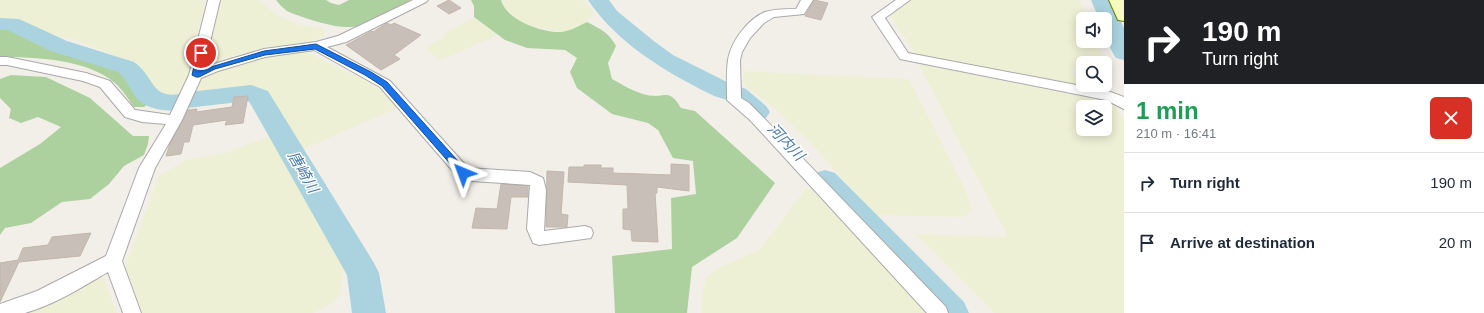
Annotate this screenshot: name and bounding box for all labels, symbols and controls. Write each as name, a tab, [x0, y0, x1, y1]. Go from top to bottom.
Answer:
map controls	[1076, 12, 1112, 136]
button: sound	[1076, 12, 1112, 48]
icon: right	[1136, 16, 1188, 68]
text: 190 m	[1202, 16, 1281, 47]
pin	[184, 36, 218, 70]
icon: arrive	[190, 42, 212, 64]
text: Turn right	[1202, 49, 1278, 69]
button: search	[1076, 56, 1112, 92]
text: 1 min	[1136, 97, 1199, 124]
button: close	[1430, 97, 1472, 139]
button: layers	[1076, 100, 1112, 136]
water label: 河内川	[765, 120, 809, 165]
text: 210 m · 16:41	[1136, 126, 1216, 141]
water label: 唐崎川	[285, 148, 323, 197]
position arrow	[442, 152, 484, 194]
icon: right	[1136, 172, 1158, 194]
text: Turn right	[1170, 174, 1240, 191]
text: 190 m	[1430, 174, 1472, 191]
icon: arrive	[1136, 232, 1158, 254]
text: Arrive at destination	[1170, 234, 1315, 251]
text: 20 m	[1439, 234, 1472, 251]

